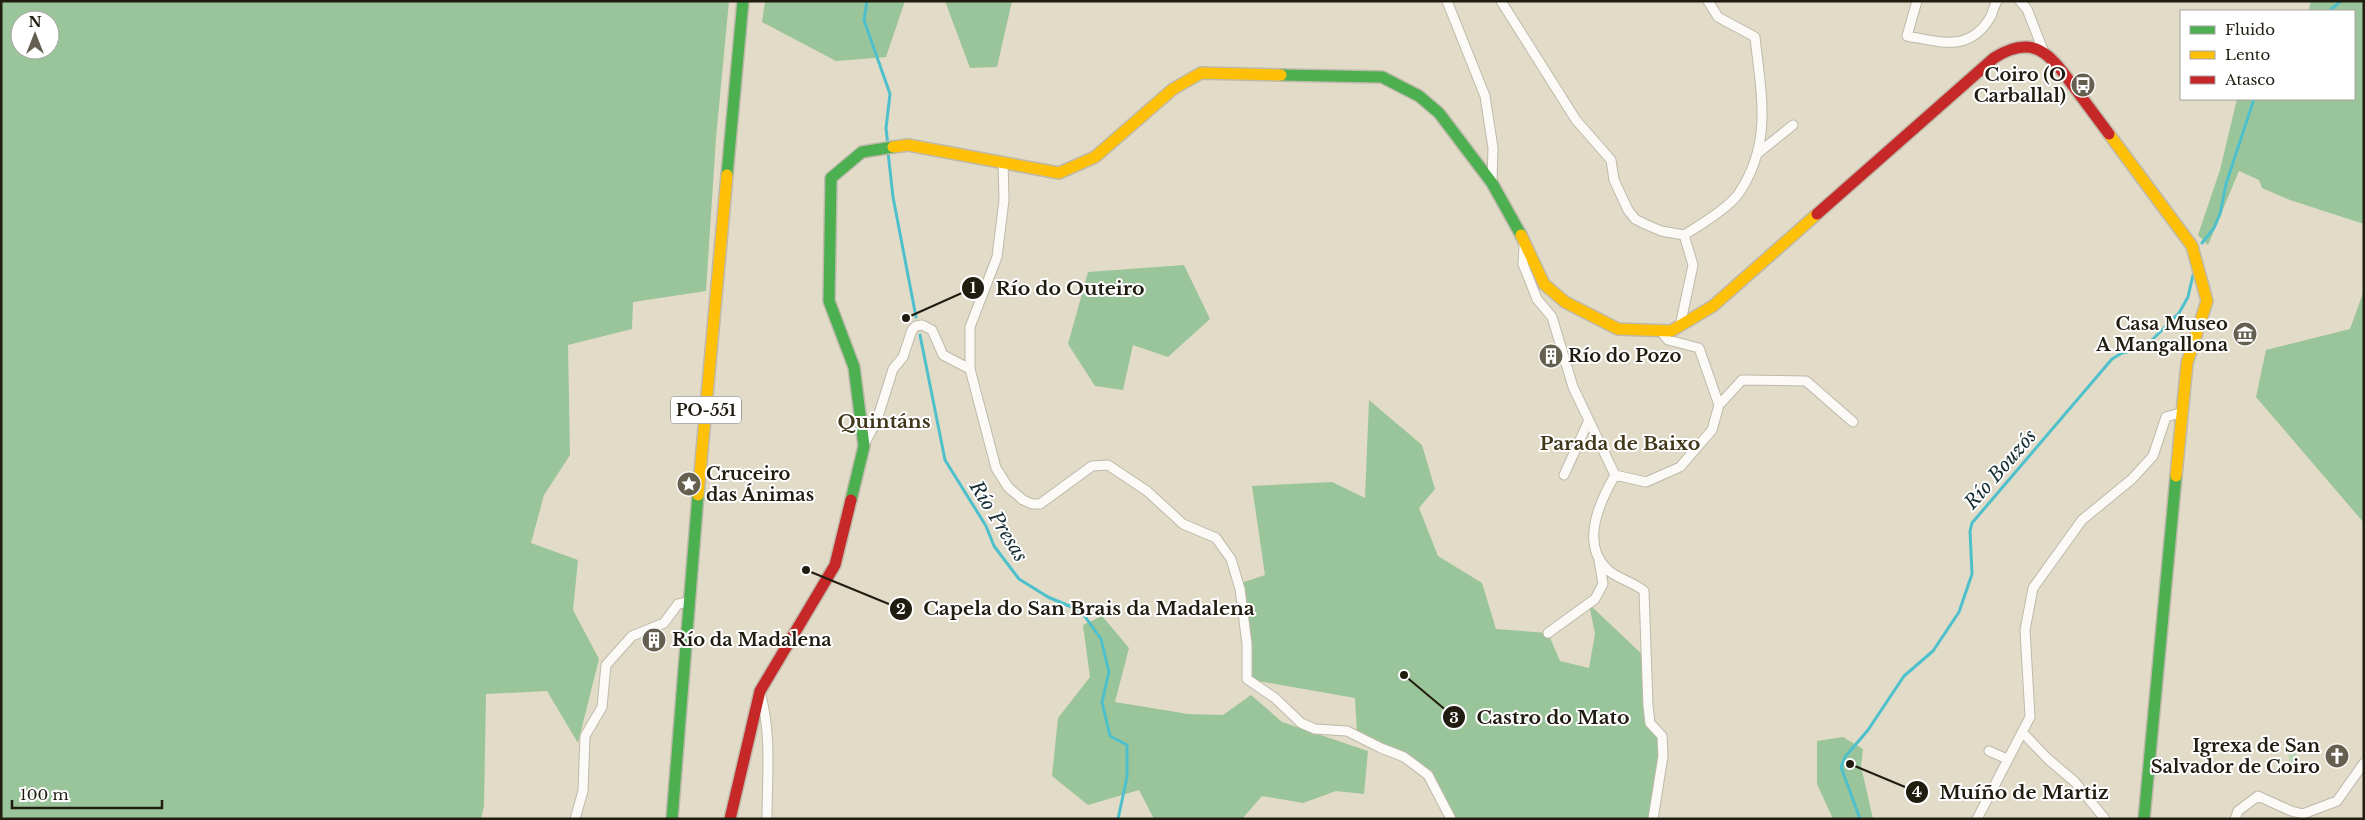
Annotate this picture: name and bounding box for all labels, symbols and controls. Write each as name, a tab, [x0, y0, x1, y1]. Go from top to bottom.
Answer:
north arrow	[10, 10, 60, 60]
legend	[2180, 10, 2355, 100]
text: N	[28, 13, 42, 31]
text: Fluido	[2225, 20, 2275, 39]
text: Lento	[2225, 45, 2271, 64]
place label: Coiro (O Carballal)	[1974, 64, 2066, 107]
text: Atasco	[2224, 70, 2275, 89]
bus stop icon: Coiro (O Carballal)	[2070, 72, 2096, 98]
callout: Río do Outeiro	[960, 271, 1155, 305]
text: Río do Outeiro	[995, 277, 1145, 300]
text: 1	[970, 278, 977, 297]
place label: Casa Museo A Mangallona	[2095, 313, 2229, 356]
museum icon: Casa Museo A Mangallona	[2232, 321, 2258, 347]
building icon: Río do Pozo	[1538, 343, 1564, 369]
place label: Río do Pozo	[1568, 345, 1681, 367]
road number: PO-551	[671, 396, 741, 424]
district label: Quintáns	[837, 410, 931, 433]
water label: Río Bouzós	[1959, 425, 2041, 515]
district label: Parada de Baixo	[1540, 432, 1700, 455]
place label: Cruceiro das Ánimas	[706, 463, 814, 506]
place icon: Cruceiro das Ánimas	[676, 471, 702, 497]
water label: Río Presas	[964, 476, 1032, 566]
callout: Capela do San Brais da Madalena	[889, 592, 1265, 626]
text: Capela do San Brais da Madalena	[923, 597, 1255, 620]
text: 2	[896, 599, 906, 618]
building icon: Río da Madalena	[641, 627, 667, 653]
place label: Río da Madalena	[672, 629, 832, 651]
callout: Castro do Mato	[1441, 700, 1639, 734]
text: Castro do Mato	[1477, 706, 1629, 729]
text: 3	[1449, 708, 1459, 727]
place label: Igrexa de San Salvador de Coiro	[2151, 735, 2320, 778]
church icon: Igrexa de San Salvador de Coiro	[2324, 743, 2350, 769]
callout: Muíño de Martiz	[1904, 775, 2119, 809]
scale bar	[12, 778, 162, 810]
text: Muíño de Martiz	[1939, 781, 2109, 804]
text: 4	[1912, 782, 1922, 801]
text: 100 m	[20, 785, 69, 804]

